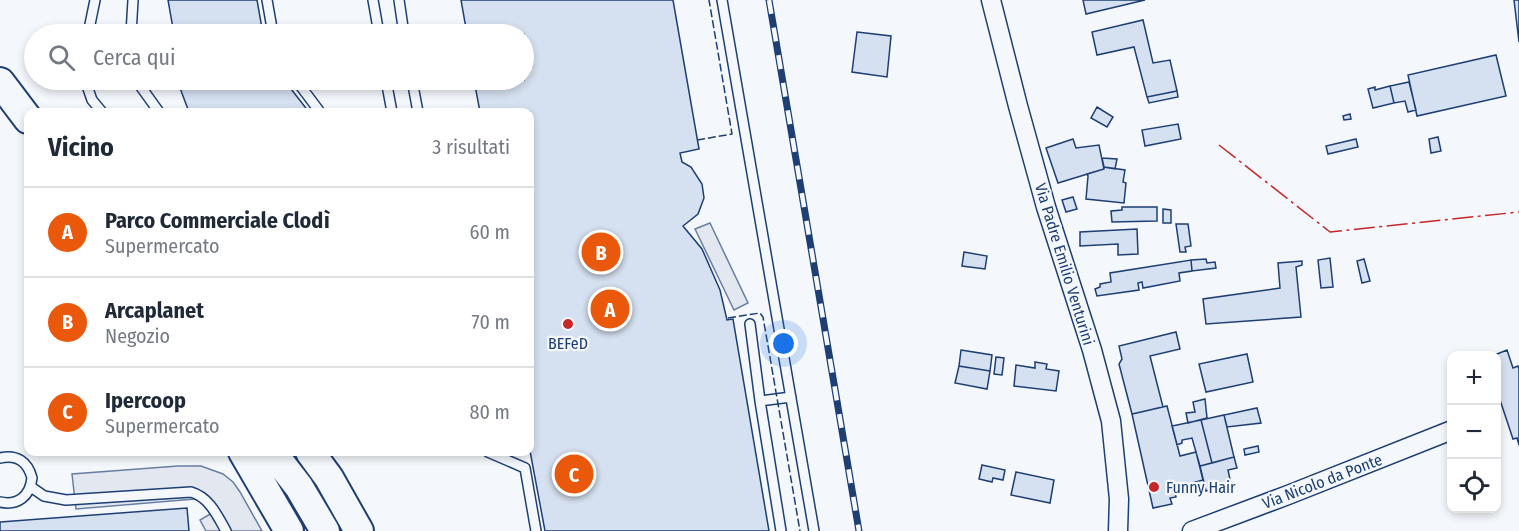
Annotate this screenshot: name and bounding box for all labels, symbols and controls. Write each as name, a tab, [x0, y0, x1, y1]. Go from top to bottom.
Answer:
search box	[24, 24, 534, 90]
icon: search	[45, 41, 78, 74]
text: Cerca qui	[93, 44, 176, 71]
text: Vicino	[48, 132, 114, 163]
text: 3 risultati	[432, 135, 510, 159]
street label: Via Padre Emilio Venturini	[1031, 181, 1098, 347]
text: Parco Commerciale Clodì	[105, 207, 330, 234]
text: A	[62, 220, 73, 244]
text: 60 m	[470, 220, 510, 244]
pin: B	[582, 230, 620, 274]
text: Supermercato	[105, 234, 219, 258]
pin: A	[590, 286, 630, 332]
text: Arcaplanet	[105, 297, 204, 324]
text: B	[62, 310, 73, 334]
text: 70 m	[472, 310, 510, 334]
marker: BEFeD	[561, 317, 575, 331]
text: Negozio	[105, 324, 170, 348]
your location	[769, 329, 798, 358]
place label: BEFeD	[548, 334, 588, 353]
map controls	[1447, 351, 1501, 513]
button: +	[1447, 351, 1501, 405]
text: Ipercoop	[105, 387, 186, 414]
text: C	[62, 400, 73, 424]
text: 80 m	[470, 400, 510, 424]
button: −	[1447, 405, 1501, 459]
text: Supermercato	[105, 414, 219, 438]
street label: Via Nicolo da Ponte	[1260, 450, 1385, 513]
pin: C	[554, 452, 594, 496]
button: locate	[1447, 459, 1501, 513]
place label: Funny Hair	[1166, 478, 1236, 497]
marker: Funny Hair	[1147, 480, 1161, 494]

